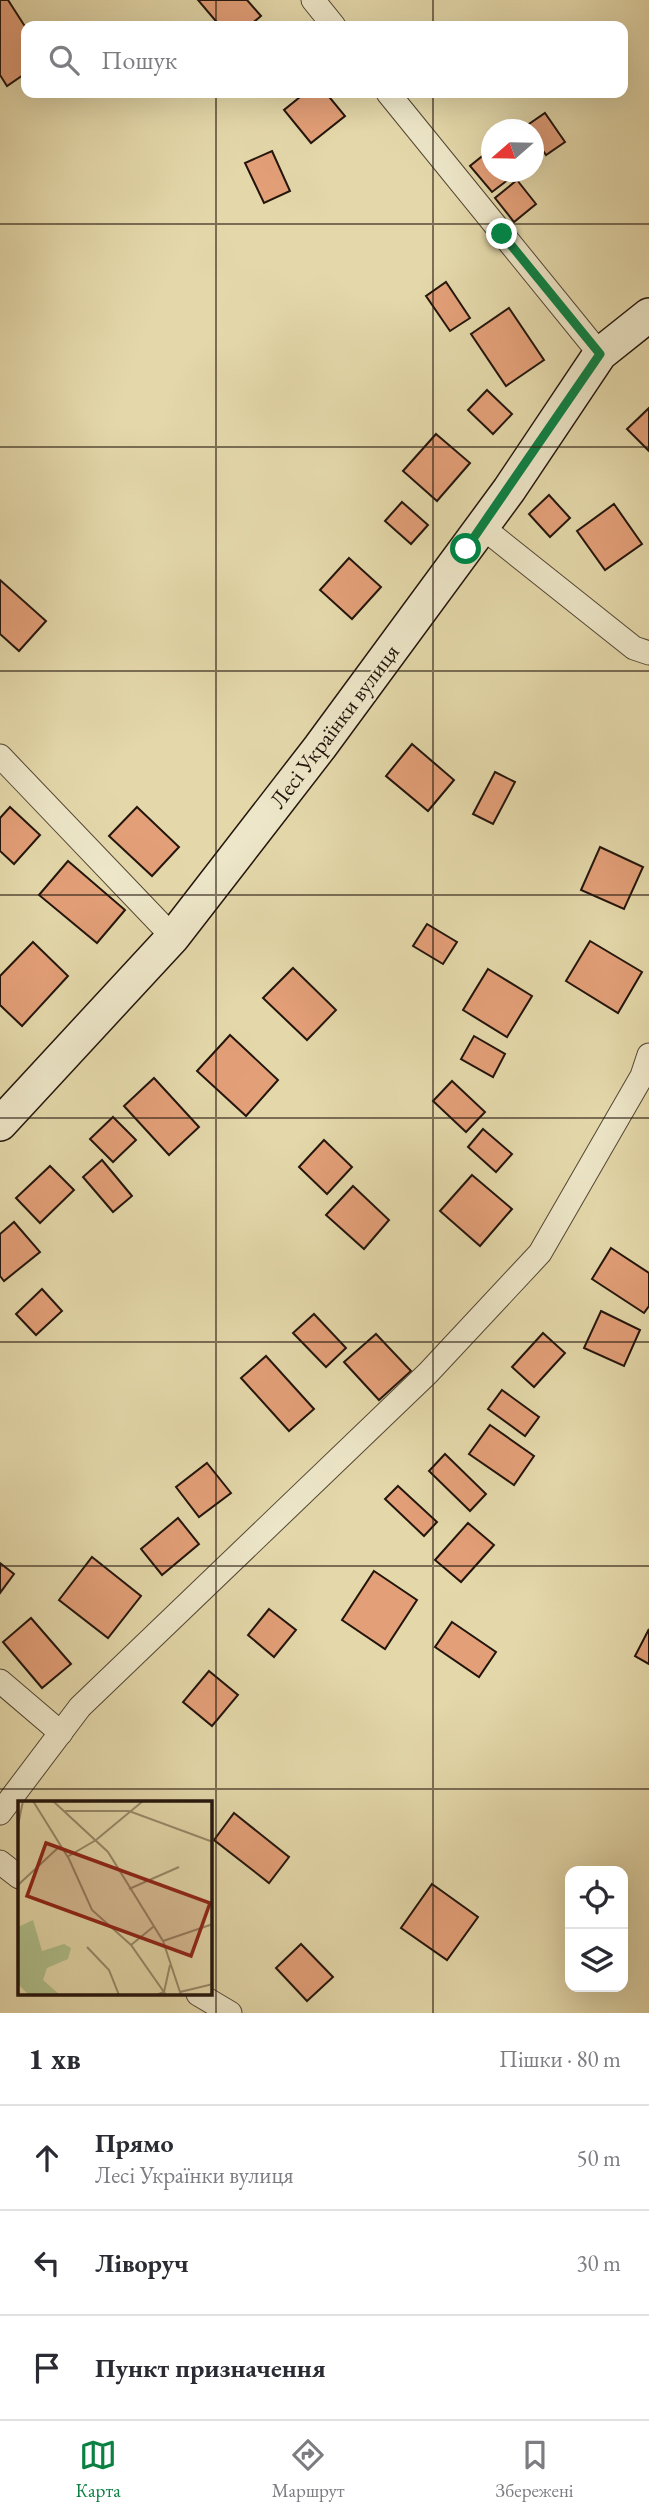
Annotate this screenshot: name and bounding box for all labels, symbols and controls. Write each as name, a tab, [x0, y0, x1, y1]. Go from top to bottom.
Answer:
search box	[21, 21, 628, 98]
icon: search	[45, 41, 83, 79]
text: Пошук	[101, 43, 177, 77]
north arrow	[481, 119, 544, 182]
route end	[486, 218, 517, 249]
route start	[450, 533, 481, 564]
street label: Лесі Українки вулиця	[262, 638, 406, 814]
inset map	[18, 1801, 212, 1996]
map controls	[565, 1866, 628, 1992]
button: locate	[565, 1866, 628, 1929]
button: layers	[565, 1929, 628, 1992]
text: 1 хв	[28, 2039, 81, 2078]
text: Пішки · 80 m	[499, 2044, 621, 2074]
text: Прямо	[95, 2126, 174, 2160]
icon: ahead	[28, 2139, 66, 2177]
text: 50 m	[576, 2143, 621, 2173]
text: Лесі Українки вулиця	[95, 2160, 294, 2190]
icon: left	[28, 2244, 66, 2282]
text: Ліворуч	[95, 2246, 189, 2280]
text: 30 m	[576, 2248, 621, 2278]
icon: arrive	[28, 2349, 66, 2387]
text: Пункт призначення	[95, 2351, 326, 2385]
tab: Карта	[75, 2436, 121, 2503]
tab: Маршрут	[272, 2436, 345, 2503]
tab: Збережені	[496, 2436, 574, 2503]

